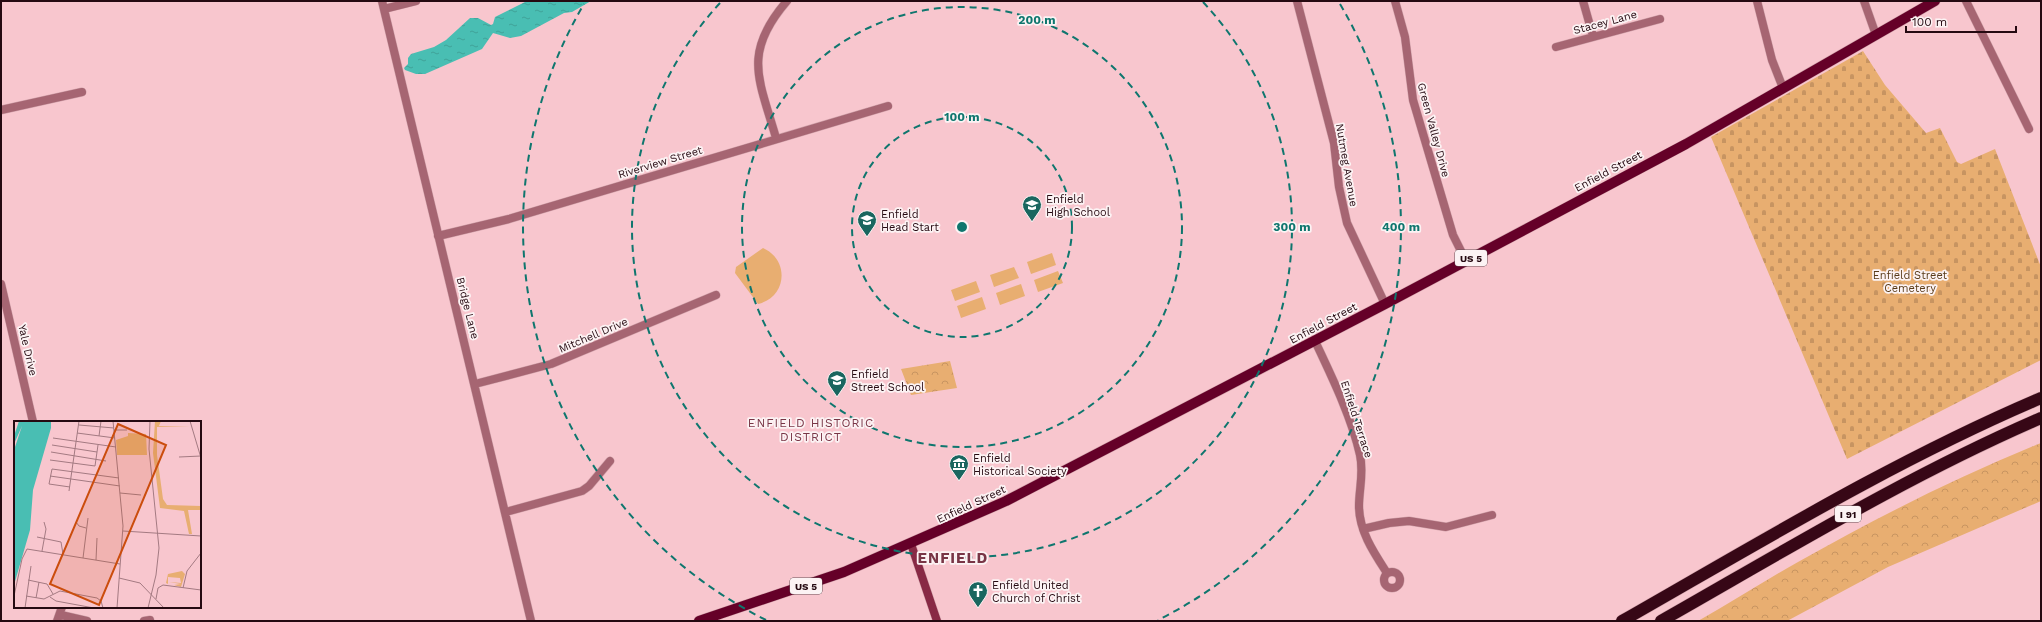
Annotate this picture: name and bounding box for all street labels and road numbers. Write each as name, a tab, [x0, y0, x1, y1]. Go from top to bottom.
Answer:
street label: Stacey Lane	[1572, 8, 1638, 37]
street label: Green Valley Drive	[1415, 82, 1452, 179]
street label: Nutmeg Avenue	[1333, 122, 1360, 208]
street label: Riverview Street	[616, 143, 704, 181]
street label: Enfield Street	[1572, 148, 1645, 195]
road number: US 5	[1455, 250, 1487, 266]
street label: Bridge Lane	[454, 276, 481, 340]
street label: Enfield Street	[1287, 300, 1360, 347]
street label: Mitchell Drive	[557, 315, 630, 356]
street label: Yale Drive	[15, 323, 40, 377]
street label: Enfield Terrace	[1338, 379, 1375, 459]
street label: Enfield Street	[935, 483, 1008, 526]
road number: I 91	[1835, 506, 1861, 522]
road number: US 5	[790, 578, 822, 594]

